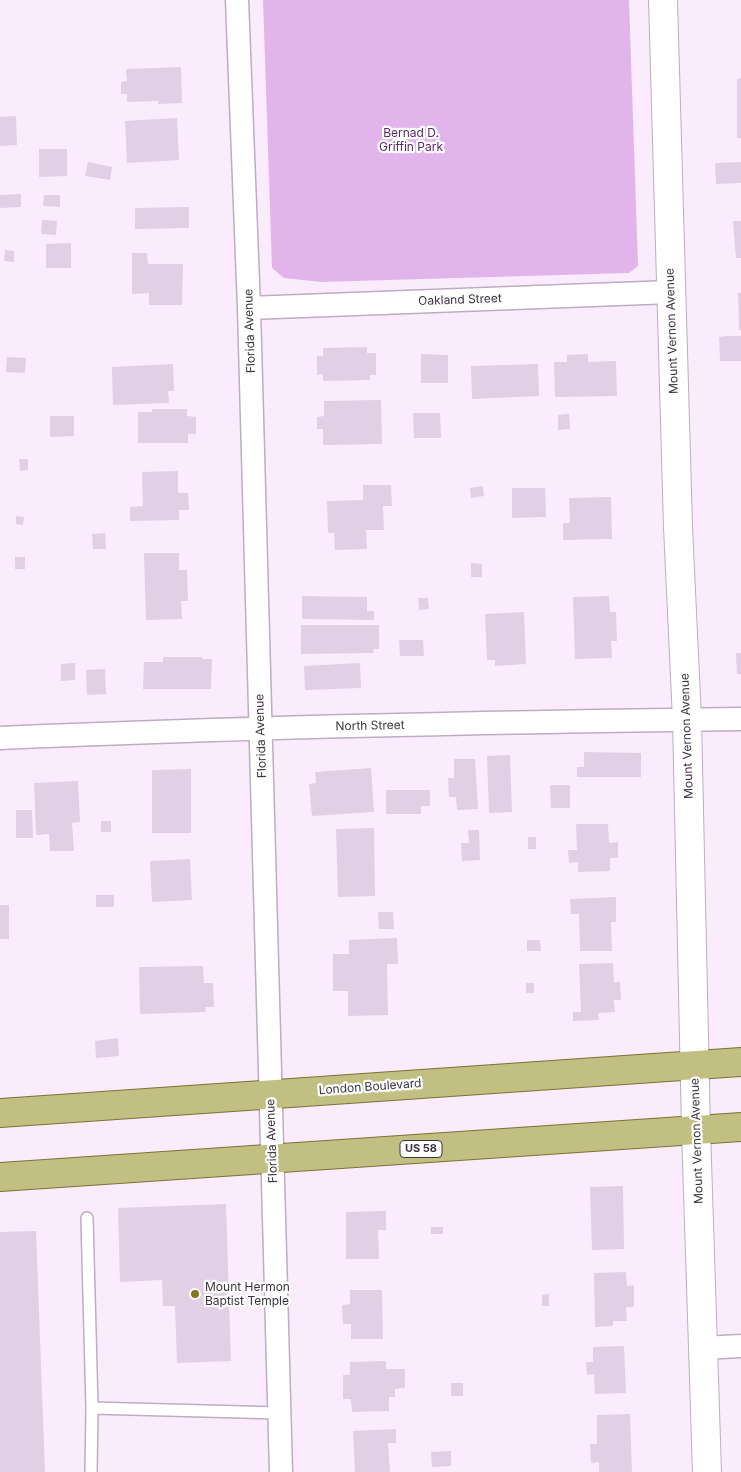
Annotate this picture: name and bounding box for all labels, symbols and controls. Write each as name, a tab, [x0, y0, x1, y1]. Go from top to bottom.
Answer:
park label: Bernad D. Griffin Park	[379, 126, 443, 154]
street label: Mount Vernon Avenue	[663, 268, 681, 394]
street label: Florida Avenue	[241, 289, 259, 373]
street label: Oakland Street	[418, 291, 502, 309]
street label: Mount Vernon Avenue	[678, 673, 696, 799]
street label: Florida Avenue	[252, 694, 270, 778]
street label: North Street	[335, 718, 405, 734]
street label: London Boulevard	[318, 1076, 422, 1098]
street label: Mount Vernon Avenue	[688, 1078, 706, 1204]
street label: Florida Avenue	[263, 1099, 281, 1183]
road number: US 58	[400, 1140, 442, 1158]
place label: Mount Hermon Baptist Temple	[205, 1280, 290, 1308]
marker: Mount Hermon Baptist Temple	[189, 1288, 201, 1300]

